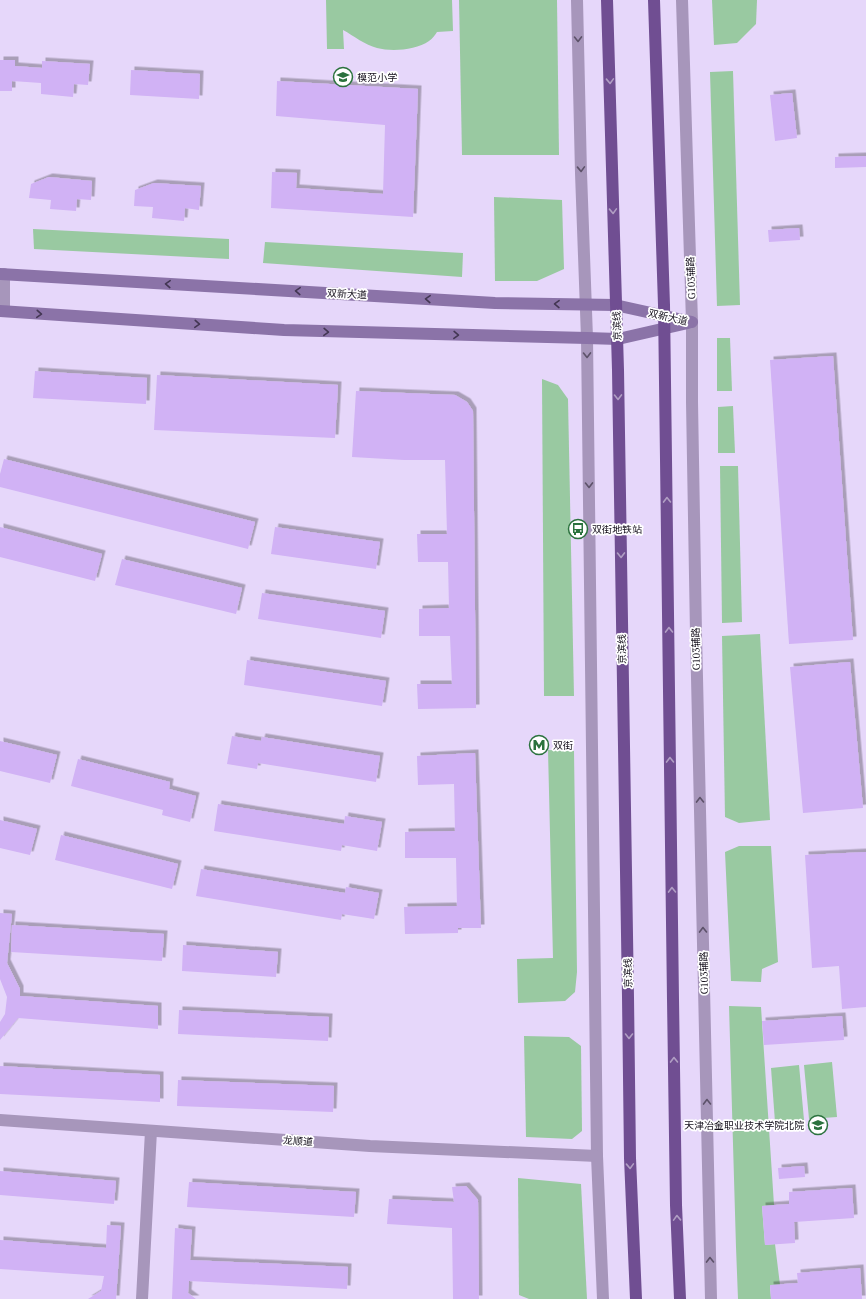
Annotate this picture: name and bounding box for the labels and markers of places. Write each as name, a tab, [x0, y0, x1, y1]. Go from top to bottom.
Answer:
school or university icon: 模范小学	[332, 66, 354, 88]
place label: 模范小学	[357, 71, 397, 84]
bus stop icon: 双街地铁站	[567, 518, 589, 540]
place label: 双街地铁站	[592, 523, 642, 536]
metro station icon: 双街	[528, 734, 550, 756]
place label: 双街	[553, 739, 573, 752]
school or university icon: 天津冶金职业技术学院北院	[807, 1114, 829, 1136]
place label: 天津冶金职业技术学院北院	[684, 1119, 804, 1132]

